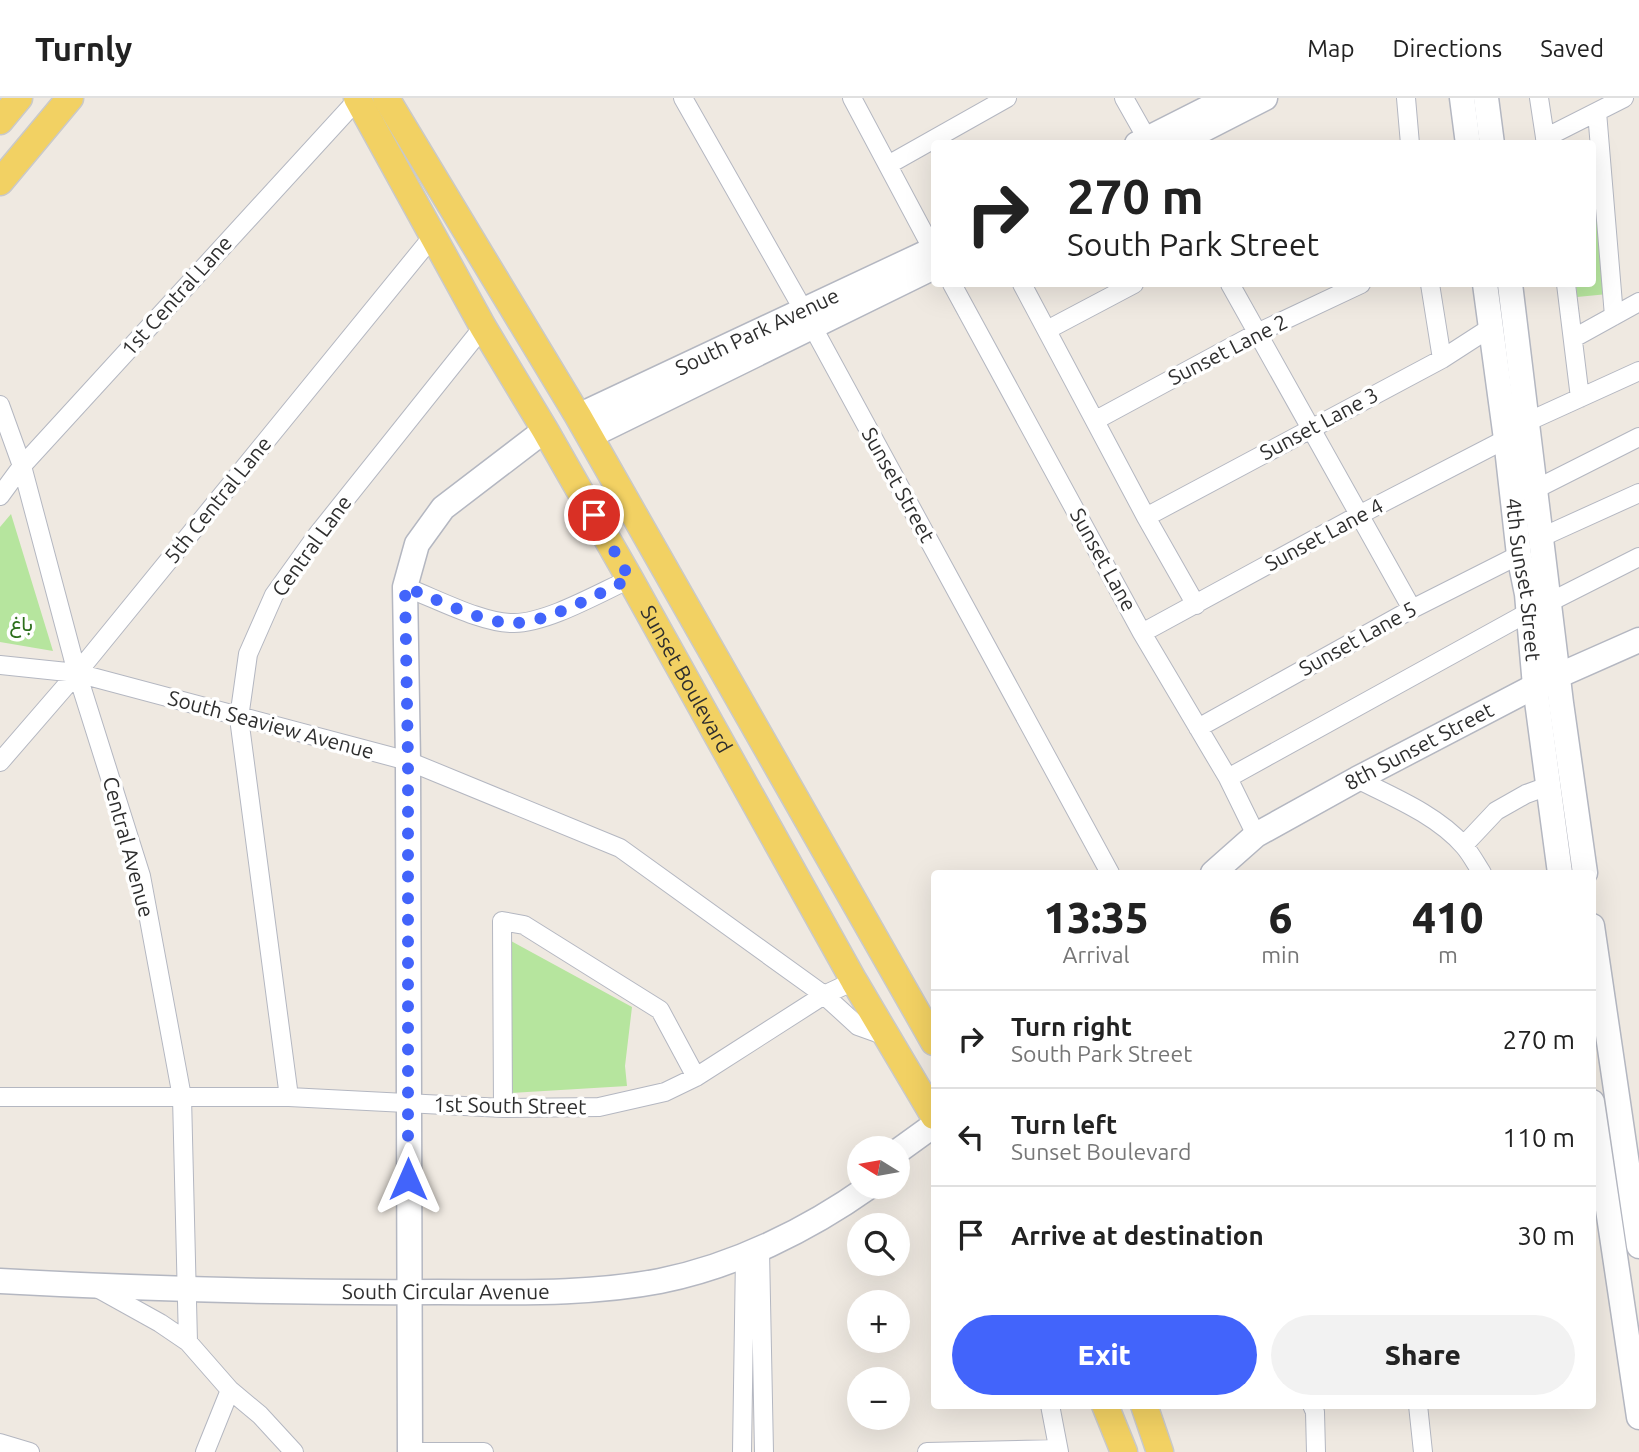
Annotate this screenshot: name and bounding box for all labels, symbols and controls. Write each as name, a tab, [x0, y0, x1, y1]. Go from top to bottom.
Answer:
text: Turnly	[35, 30, 132, 67]
text: Map	[1307, 35, 1354, 62]
text: Directions	[1392, 35, 1502, 62]
text: Saved	[1540, 35, 1604, 62]
icon: right	[952, 168, 1043, 259]
text: 270 m	[1067, 168, 1204, 223]
text: South Park Street	[1067, 226, 1319, 262]
street label: 1st Central Lane	[116, 231, 236, 360]
street label: South Park Avenue	[671, 282, 842, 380]
street label: Sunset Lane 2	[1164, 309, 1291, 389]
street label: Sunset Lane 3	[1255, 382, 1382, 464]
street label: Sunset Street	[857, 423, 940, 546]
street label: 5th Central Lane	[159, 431, 276, 567]
pin	[564, 485, 624, 545]
street label: Central Lane	[267, 490, 356, 601]
street label: Sunset Lane 4	[1260, 493, 1387, 575]
icon: arrive	[575, 496, 613, 534]
street label: 4th Sunset Street	[1502, 497, 1546, 662]
street label: Sunset Lane	[1066, 504, 1142, 615]
street label: Sunset Lane 5	[1295, 596, 1420, 680]
street label: Sunset Boulevard	[636, 601, 737, 757]
park label: باغ	[9, 611, 33, 638]
street label: South Seaview Avenue	[166, 685, 377, 763]
street label: 8th Sunset Street	[1340, 697, 1497, 794]
street label: Central Avenue	[99, 774, 159, 920]
text: 13:35	[1044, 894, 1149, 941]
text: 6	[1269, 894, 1292, 941]
text: 410	[1412, 894, 1483, 941]
text: Arrival	[1063, 942, 1130, 967]
text: min	[1261, 942, 1300, 967]
text: m	[1438, 942, 1458, 967]
text: Turn right	[1011, 1012, 1132, 1041]
icon: right	[952, 1020, 990, 1058]
text: 270 m	[1503, 1025, 1575, 1054]
text: South Park Street	[1011, 1041, 1192, 1066]
street label: 1st South Street	[433, 1092, 587, 1118]
text: Turn left	[1011, 1110, 1117, 1139]
icon: left	[952, 1118, 990, 1156]
text: 110 m	[1503, 1123, 1575, 1152]
north arrow	[847, 1136, 910, 1199]
map controls	[847, 1136, 910, 1430]
text: Sunset Boulevard	[1011, 1139, 1191, 1164]
position arrow	[371, 1142, 445, 1216]
button: search	[847, 1213, 910, 1276]
icon: arrive	[952, 1216, 990, 1254]
text: Arrive at destination	[1011, 1221, 1264, 1250]
text: 30 m	[1517, 1221, 1575, 1250]
street label: South Circular Avenue	[342, 1279, 550, 1303]
button: +	[847, 1290, 910, 1353]
button: Exit	[952, 1315, 1257, 1395]
button: Share	[1271, 1315, 1575, 1395]
button: −	[847, 1367, 910, 1430]

